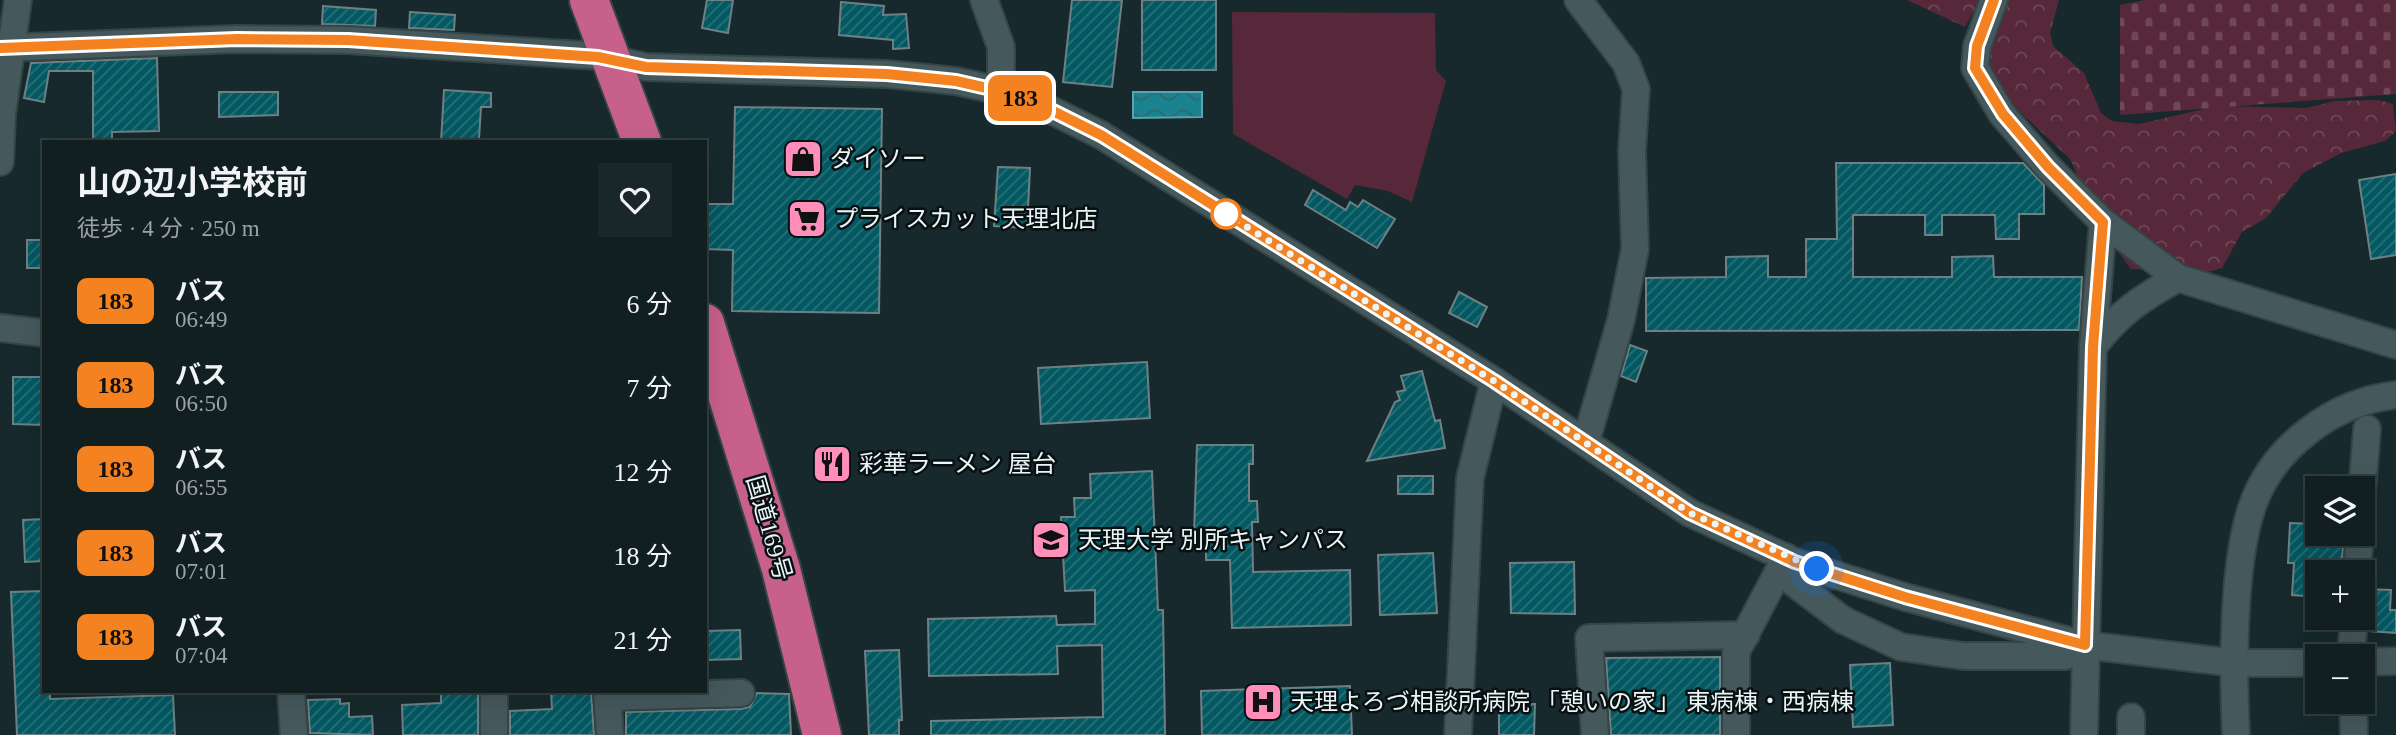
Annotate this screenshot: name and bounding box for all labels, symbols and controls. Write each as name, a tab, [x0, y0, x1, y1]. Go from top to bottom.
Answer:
line badge: 183	[980, 75, 1060, 121]
text: 183	[1002, 85, 1038, 111]
shop icon: ダイソー	[782, 138, 824, 180]
place label: ダイソー	[830, 146, 926, 172]
button: heart	[598, 163, 672, 237]
text: 山の辺小学校前	[77, 165, 308, 201]
supermarket icon: プライスカット天理北店	[786, 198, 828, 240]
unlabelled marker	[1211, 199, 1241, 229]
place label: プライスカット天理北店	[834, 206, 1097, 232]
text: 徒歩 · 4 分 · 250 m	[77, 216, 260, 241]
text: バス	[175, 277, 227, 306]
text: 183	[98, 288, 134, 314]
text: 6 分	[626, 290, 672, 319]
text: 06:49	[175, 307, 227, 332]
text: バス	[175, 361, 227, 390]
text: 183	[98, 372, 134, 398]
text: 7 分	[626, 374, 672, 403]
text: 06:50	[175, 391, 227, 416]
restaurant icon: 彩華ラーメン 屋台	[811, 443, 853, 485]
text: バス	[175, 445, 227, 474]
place label: 彩華ラーメン 屋台	[859, 451, 1056, 477]
text: 183	[98, 456, 134, 482]
text: 12 分	[613, 458, 672, 487]
street label: 国道169号	[742, 473, 796, 583]
text: 06:55	[175, 475, 227, 500]
map controls	[2305, 476, 2375, 714]
button: layers	[2305, 476, 2375, 546]
school or university icon: 天理大学 別所キャンパス	[1030, 519, 1072, 561]
place label: 天理大学 別所キャンパス	[1078, 527, 1348, 553]
text: バス	[175, 529, 227, 558]
text: 183	[98, 540, 134, 566]
text: 18 分	[613, 542, 672, 571]
your location	[1799, 551, 1834, 586]
text: 07:01	[175, 559, 227, 584]
button: +	[2305, 560, 2375, 630]
text: バス	[175, 613, 227, 642]
text: 183	[98, 624, 134, 650]
text: 21 分	[613, 626, 672, 655]
text: 07:04	[175, 643, 227, 668]
button: −	[2305, 644, 2375, 714]
hospital icon: 天理よろづ相談所病院 「憩いの家」 東病棟・西病棟	[1242, 681, 1284, 723]
place label: 天理よろづ相談所病院 「憩いの家」 東病棟・西病棟	[1290, 689, 1854, 715]

